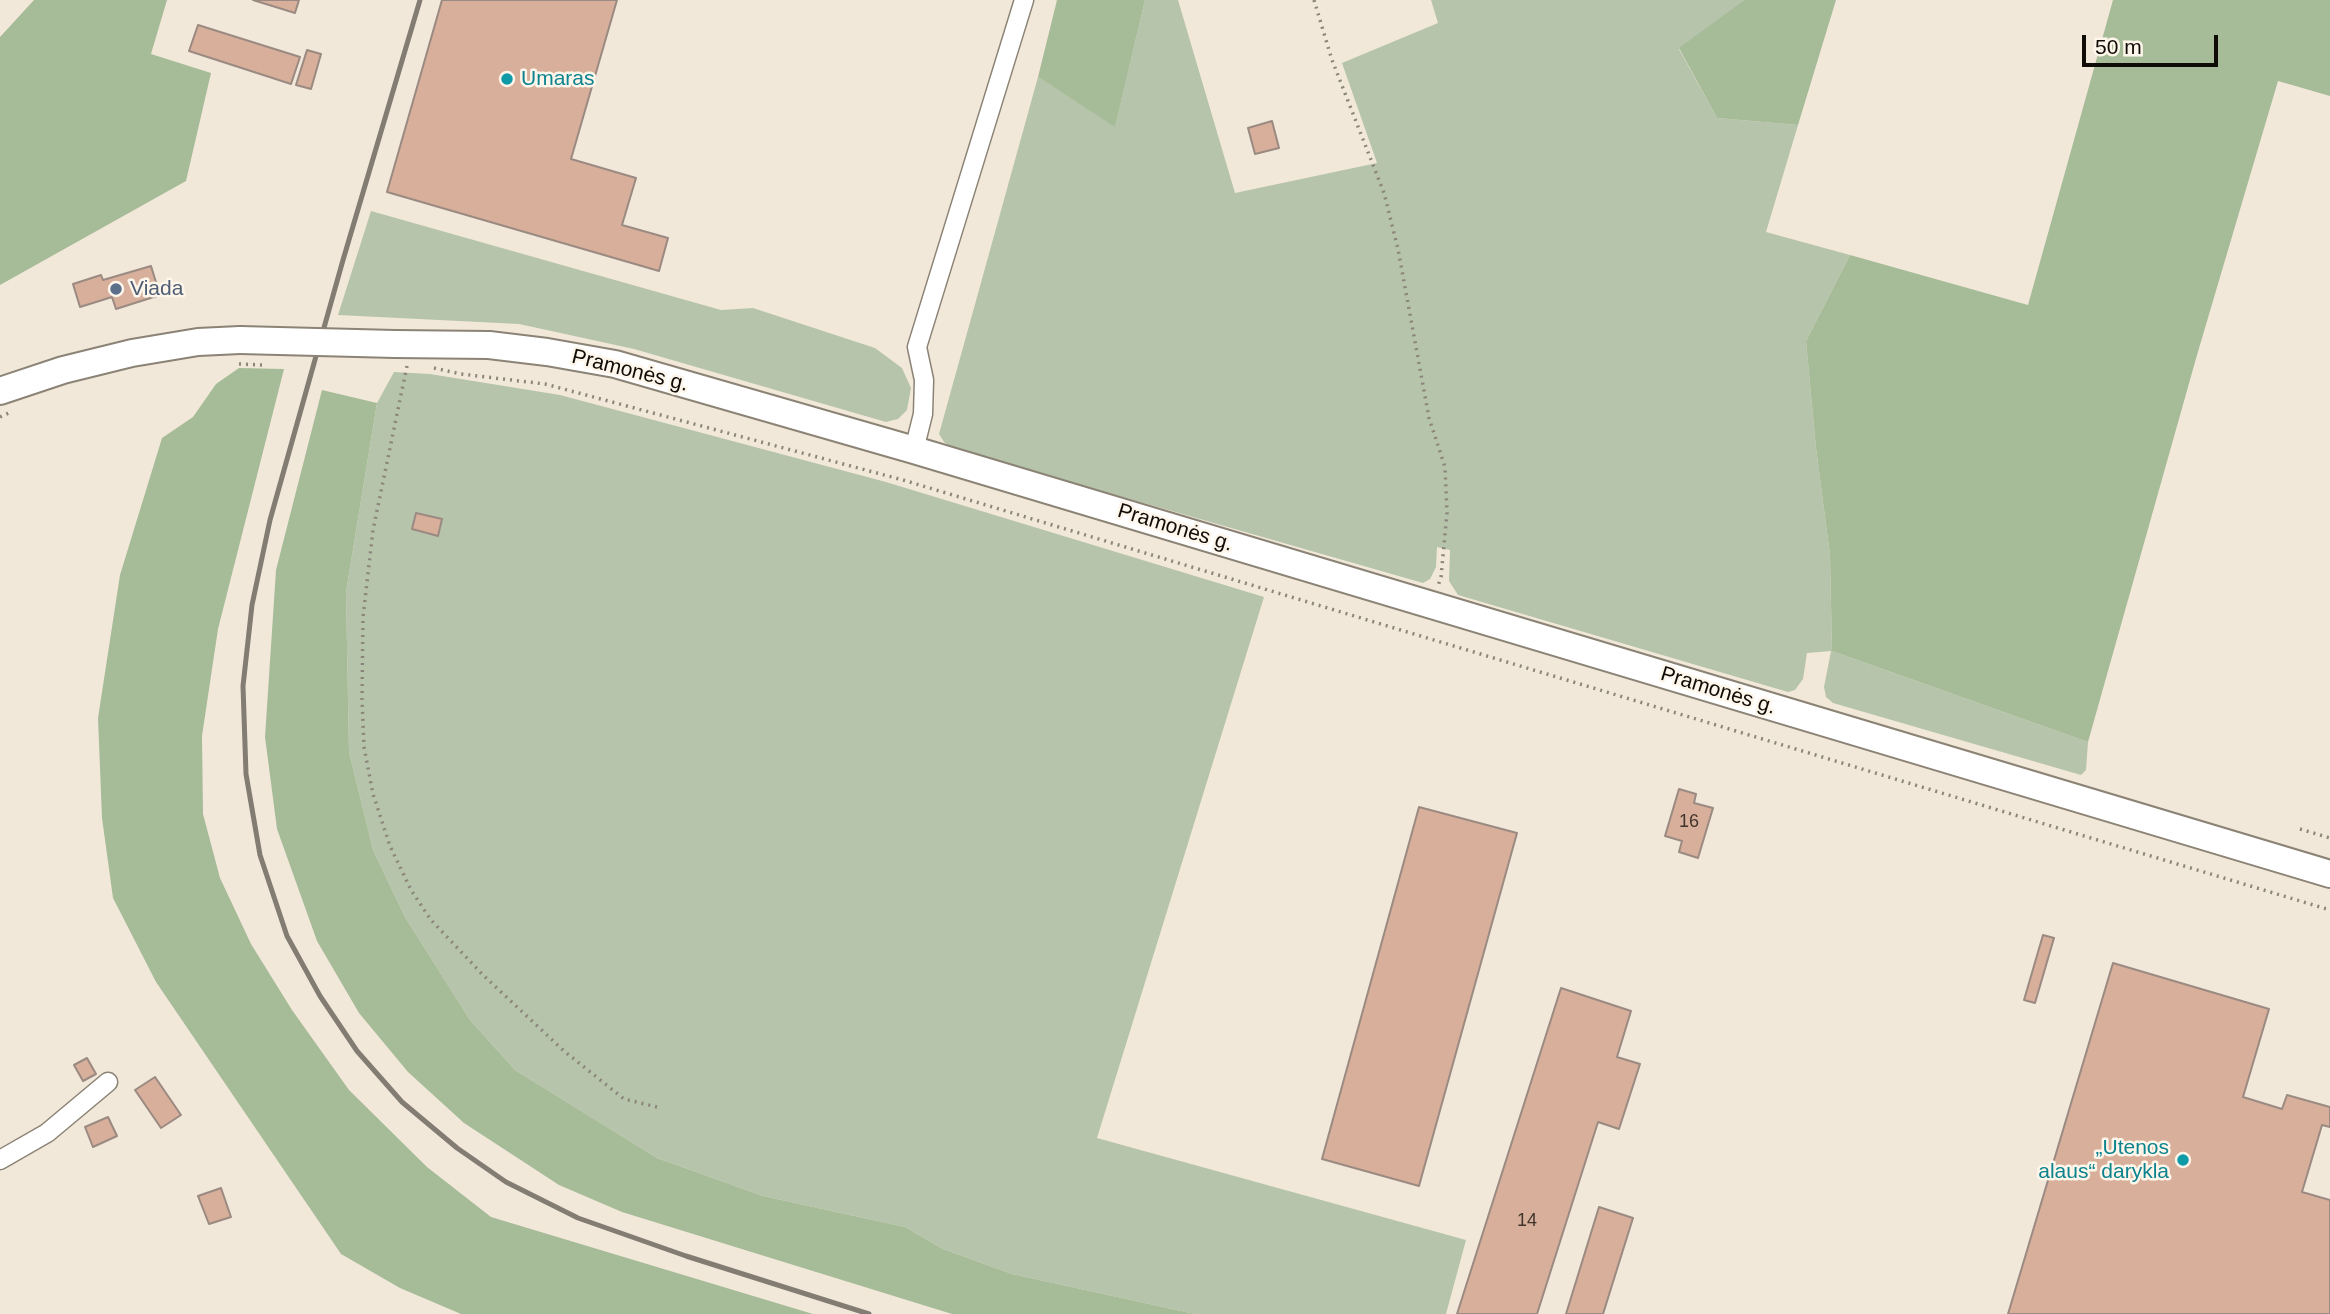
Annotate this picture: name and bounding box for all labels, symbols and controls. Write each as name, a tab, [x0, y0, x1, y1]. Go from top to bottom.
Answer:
scale bar	[2085, 21, 2222, 65]
text: 50 m	[2095, 35, 2142, 58]
place label: Umaras	[521, 66, 595, 92]
marker: Umaras	[499, 71, 515, 87]
place label: Viada	[130, 276, 183, 302]
marker: Viada	[108, 281, 124, 297]
street label: Pramonės g.	[569, 344, 691, 398]
street label: Pramonės g.	[1114, 499, 1236, 557]
street label: Pramonės g.	[1657, 662, 1779, 720]
house number: 16	[1679, 811, 1699, 833]
place label: „Utenos alaus“ darykla	[2038, 1135, 2169, 1185]
marker: „Utenos alaus“ darykla	[2175, 1152, 2191, 1168]
house number: 14	[1517, 1210, 1537, 1232]

